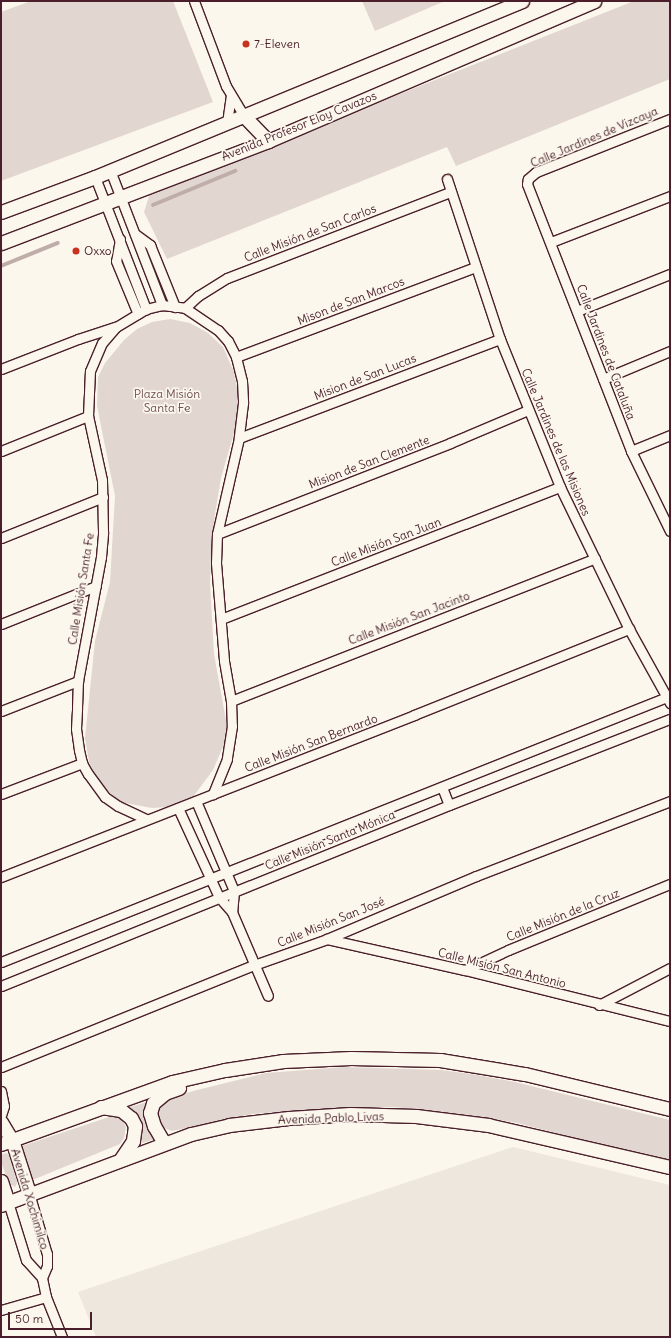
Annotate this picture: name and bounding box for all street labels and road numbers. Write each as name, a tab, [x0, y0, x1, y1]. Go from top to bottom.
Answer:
street label: Avenida Profesor Eloy Cavazos	[219, 88, 379, 164]
street label: Calle Jardines de Vizcaya	[528, 104, 660, 170]
street label: Calle Misión de San Carlos	[242, 201, 378, 265]
street label: Mison de San Marcos	[295, 274, 407, 328]
street label: Calle Jardines de Cataluña	[573, 282, 639, 422]
street label: Mision de San Lucas	[312, 351, 418, 403]
street label: Calle Jardines de las Misiones	[518, 366, 594, 518]
street label: Mision de San Clemente	[307, 432, 431, 492]
street label: Calle Misión San Juan	[329, 514, 443, 570]
street label: Calle Misión Santa Fe	[65, 532, 97, 646]
street label: Calle Misión San Jacinto	[346, 588, 472, 648]
street label: Calle Misión San Bernardo	[242, 711, 380, 775]
street label: Calle Misión Santa Mónica	[263, 807, 397, 873]
street label: Calle Misión de la Cruz	[504, 886, 622, 944]
street label: Calle Misión San José	[275, 894, 387, 950]
street label: Calle Misión San Antonio	[436, 945, 568, 991]
street label: Avenida Pablo Livas	[278, 1109, 384, 1127]
street label: Avenida Xochimilco	[8, 1147, 52, 1251]

